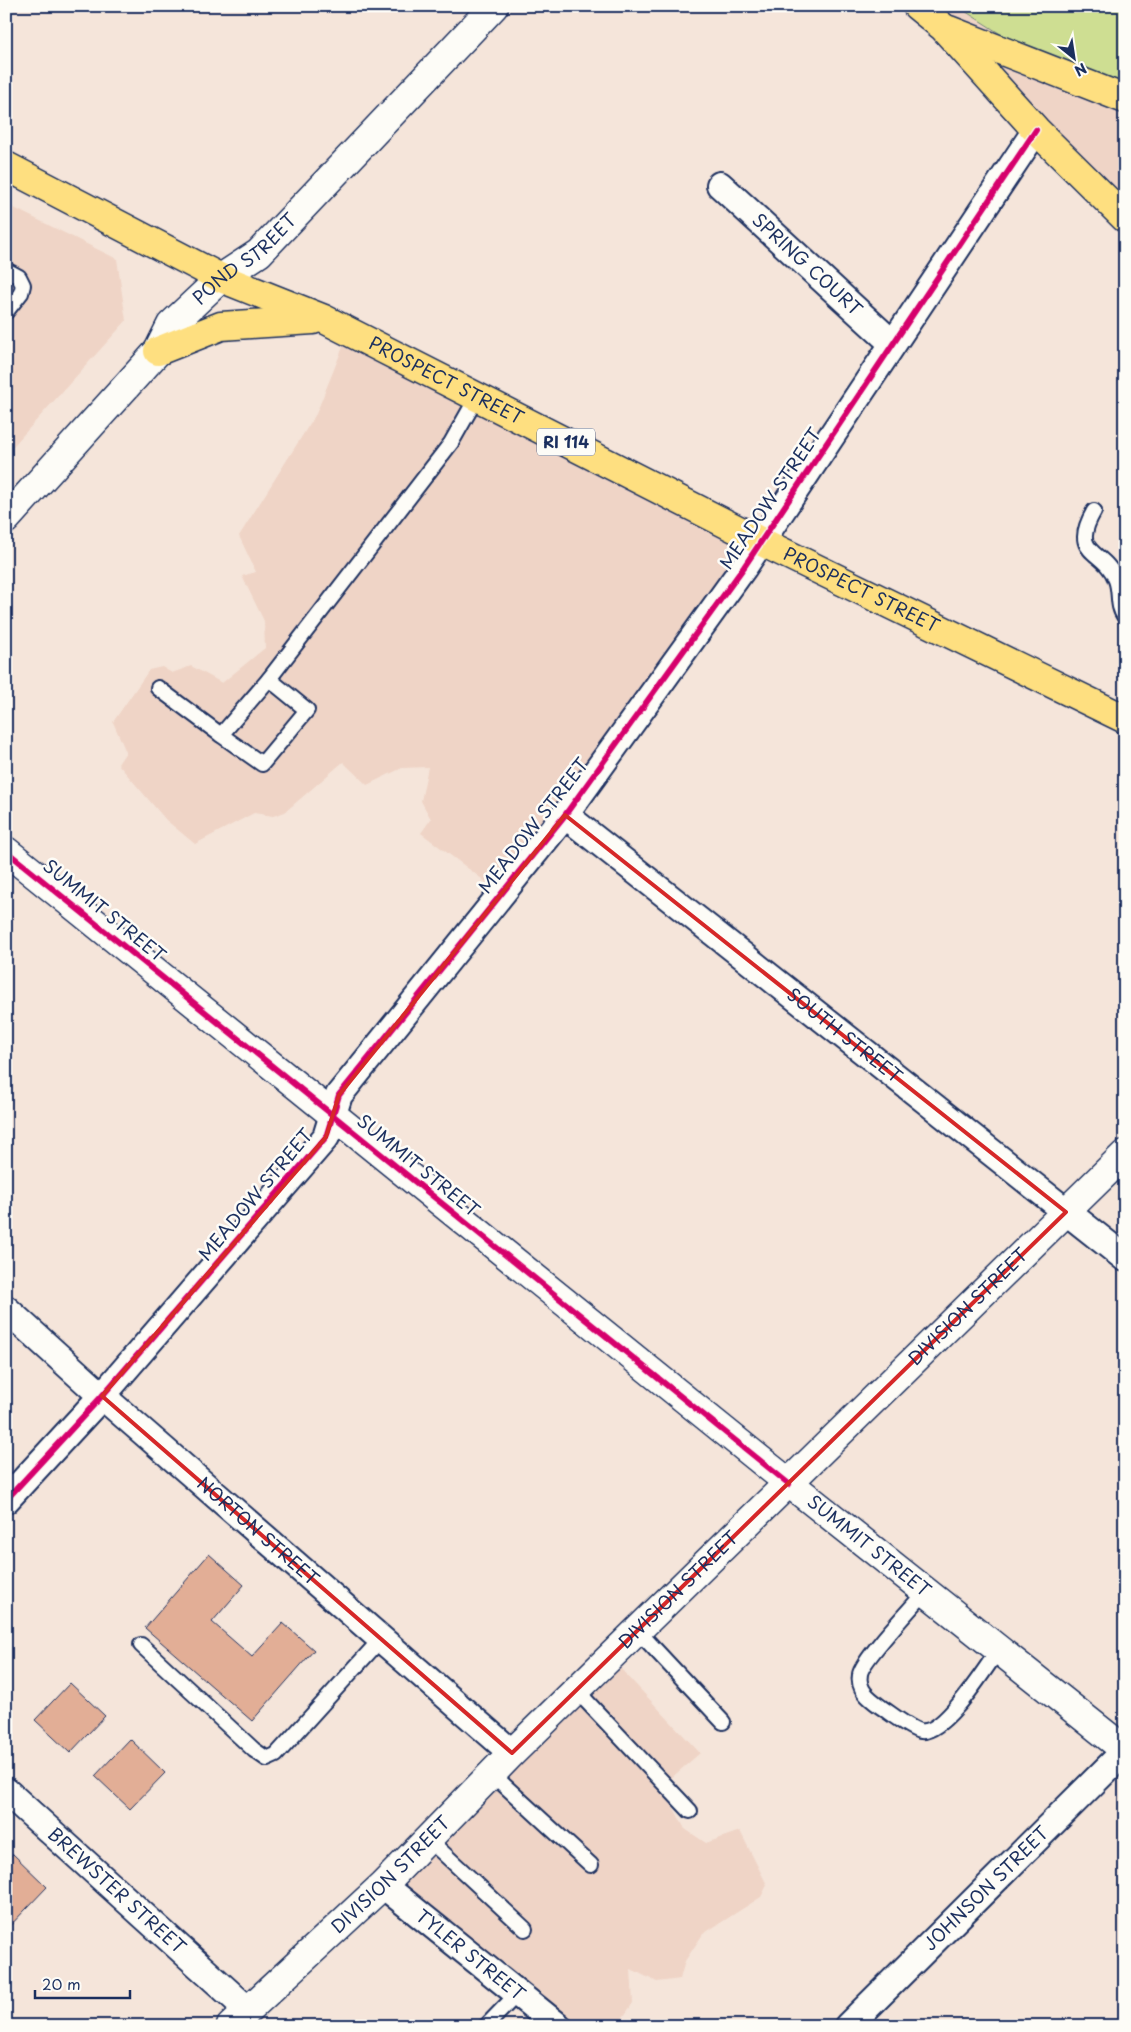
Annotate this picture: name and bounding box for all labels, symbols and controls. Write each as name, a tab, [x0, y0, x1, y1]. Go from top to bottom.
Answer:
north arrow	[1048, 32, 1098, 82]
text: N	[1071, 58, 1091, 82]
street label: POND STREET	[186, 206, 303, 310]
street label: SPRING COURT	[747, 206, 870, 322]
street label: PROSPECT STREET	[364, 329, 529, 431]
street label: MEADOW STREET	[712, 421, 828, 574]
road number: RI 114	[537, 428, 595, 456]
street label: PROSPECT STREET	[779, 539, 945, 639]
street label: MEADOW STREET	[471, 751, 595, 899]
street label: SUMMIT STREET	[38, 852, 173, 968]
street label: SOUTH STREET	[782, 981, 909, 1089]
street label: SUMMIT STREET	[352, 1107, 487, 1223]
street label: MEADOW STREET	[191, 1121, 319, 1266]
street label: DIVISION STREET	[901, 1241, 1034, 1371]
street label: NORTON STREET	[192, 1470, 326, 1592]
street label: SUMMIT STREET	[802, 1488, 938, 1603]
street label: DIVISION STREET	[612, 1524, 744, 1654]
street label: DIVISION STREET	[324, 1808, 456, 1939]
street label: JOHNSON STREET	[916, 1818, 1055, 1956]
street label: BREWSTER STREET	[43, 1820, 193, 1960]
street label: TYLER STREET	[411, 1902, 532, 2007]
scale bar	[35, 1967, 130, 1999]
text: 20 m	[42, 1972, 81, 1995]

